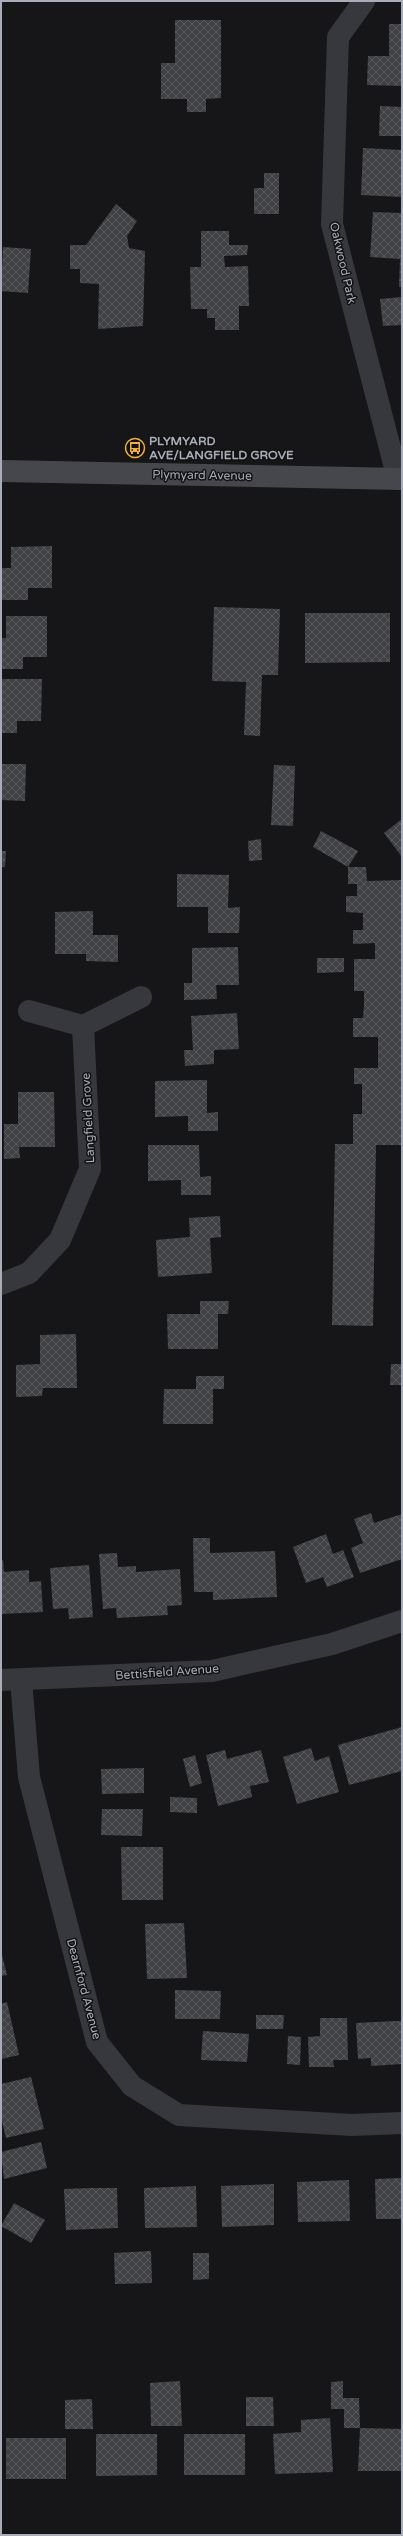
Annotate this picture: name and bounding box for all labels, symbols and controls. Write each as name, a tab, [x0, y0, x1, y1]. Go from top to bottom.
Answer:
street label: Oakwood Park	[327, 221, 359, 306]
place label: PLYMYARD AVE/LANGFIELD GROVE	[149, 434, 294, 462]
bus stop icon: PLYMYARD AVE/LANGFIELD GROVE	[124, 437, 146, 459]
street label: Plymyard Avenue	[152, 467, 252, 483]
street label: Langfield Grove	[79, 1072, 97, 1164]
street label: Bettisfield Avenue	[115, 1661, 220, 1683]
street label: Dearnford Avenue	[64, 1937, 104, 2041]

